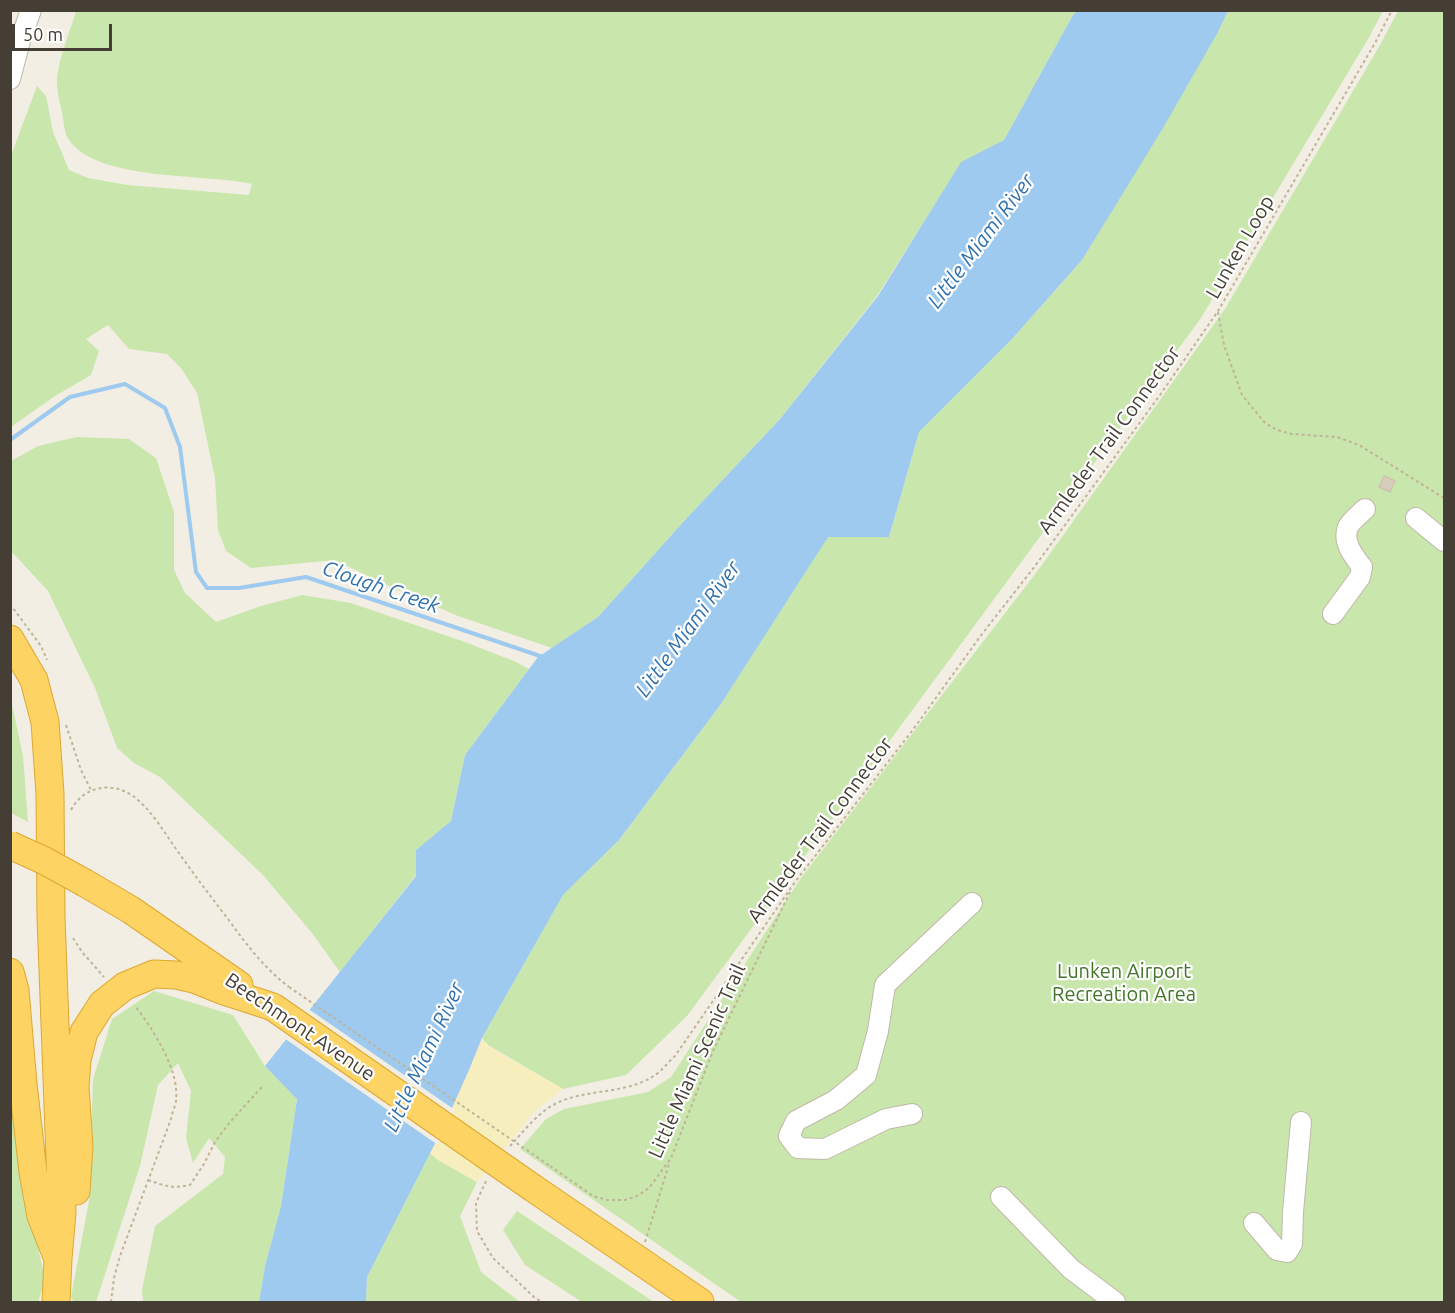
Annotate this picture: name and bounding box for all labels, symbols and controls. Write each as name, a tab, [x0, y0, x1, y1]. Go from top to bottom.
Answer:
scale bar	[15, 12, 116, 50]
text: 50 m	[23, 24, 63, 44]
water label: Little Miami River	[922, 169, 1040, 313]
street label: Lunken Loop	[1201, 191, 1279, 303]
street label: Armleder Trail Connector	[1033, 341, 1185, 539]
water label: Clough Creek	[319, 555, 443, 619]
water label: Little Miami River	[630, 556, 746, 702]
street label: Armleder Trail Connector	[742, 732, 898, 928]
park label: Lunken Airport Recreation Area	[1052, 959, 1196, 1006]
street label: Little Miami Scenic Trail	[643, 960, 751, 1162]
street label: Beechmont Avenue	[220, 968, 380, 1086]
water label: Little Miami River	[378, 978, 470, 1136]

